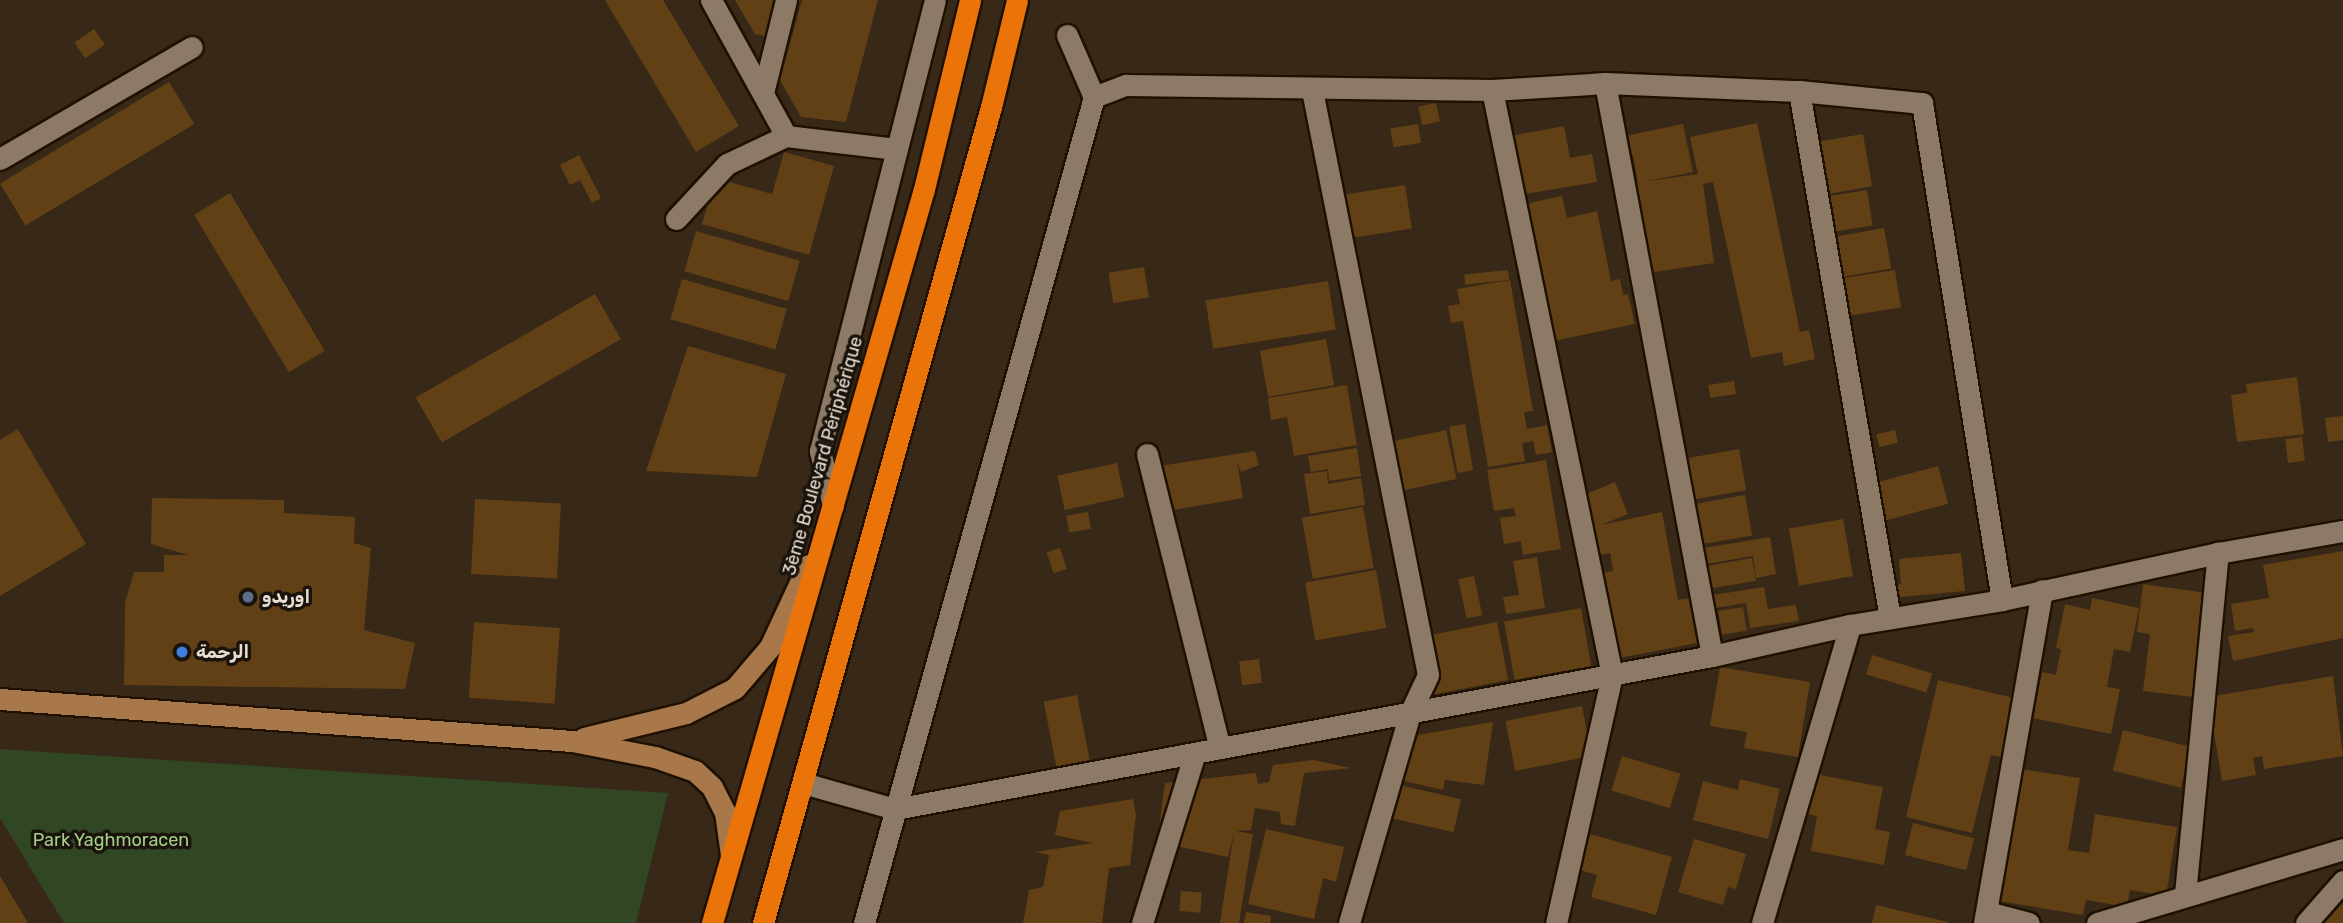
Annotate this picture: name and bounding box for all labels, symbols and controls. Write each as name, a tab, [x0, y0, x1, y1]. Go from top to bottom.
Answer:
street label: 3ème Boulevard Périphérique	[779, 334, 867, 578]
place label: اوريدو	[262, 586, 310, 608]
marker: اوريدو	[240, 589, 256, 605]
place label: الرحمة	[196, 641, 249, 663]
marker: الرحمة	[174, 644, 190, 660]
park label: Park Yaghmoracen	[32, 829, 190, 851]

